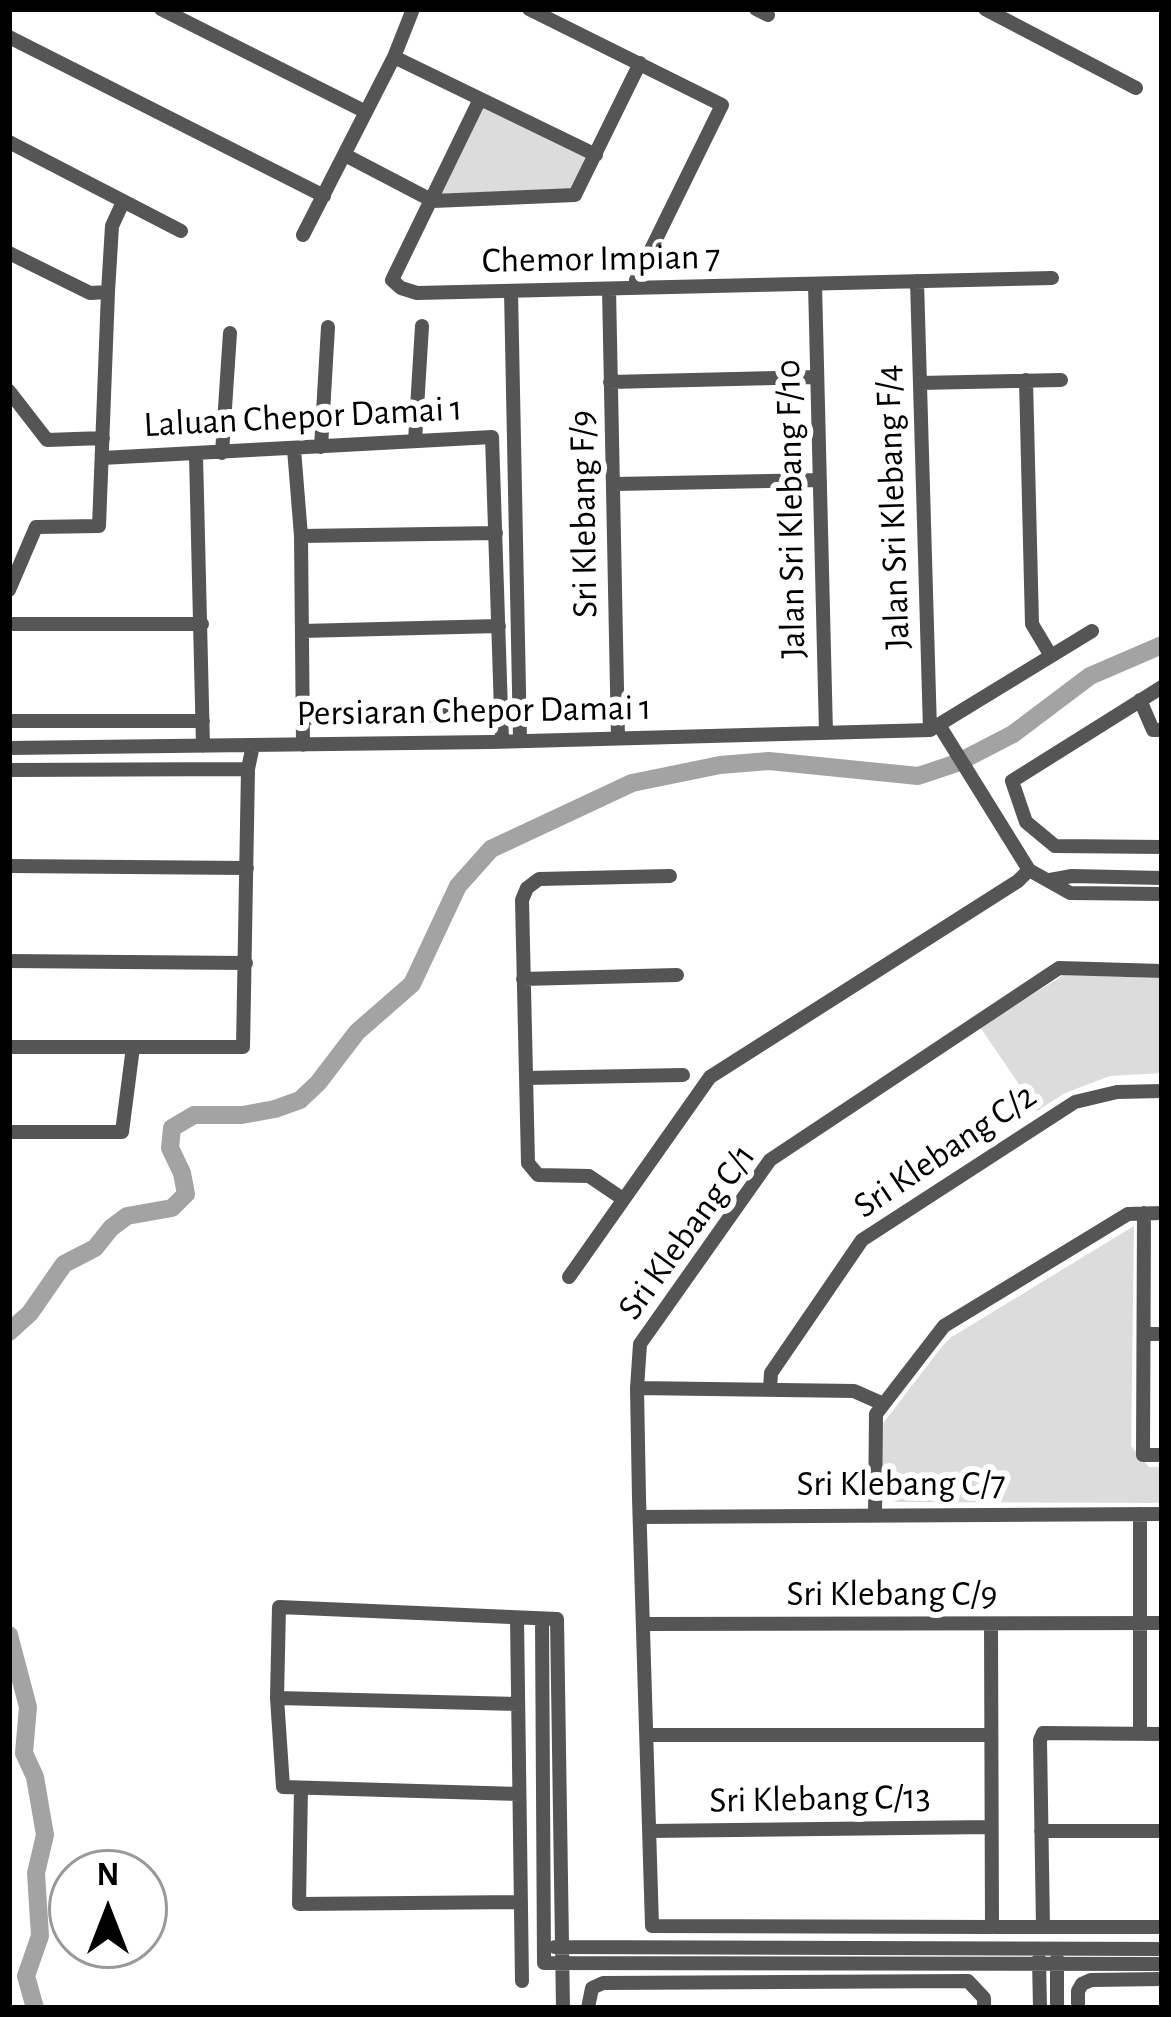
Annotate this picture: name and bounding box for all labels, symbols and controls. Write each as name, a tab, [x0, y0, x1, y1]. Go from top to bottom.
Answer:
street label: Chemor Impian 7	[481, 235, 721, 283]
street label: Jalan Sri Klebang F/10	[767, 359, 815, 659]
street label: Jalan Sri Klebang F/4	[866, 364, 920, 650]
street label: Laluan Chepor Damai 1	[143, 387, 463, 447]
street label: Sri Klebang F/9	[561, 410, 607, 618]
street label: Persiaran Chepor Damai 1	[296, 686, 652, 736]
street label: Sri Klebang C/2	[846, 1074, 1044, 1228]
street label: Sri Klebang C/1	[609, 1136, 765, 1328]
street label: Sri Klebang C/7	[797, 1462, 1005, 1506]
street label: Sri Klebang C/9	[787, 1572, 997, 1616]
street label: Sri Klebang C/13	[709, 1775, 931, 1823]
north arrow	[48, 1849, 168, 1969]
text: N	[97, 1859, 119, 1892]

